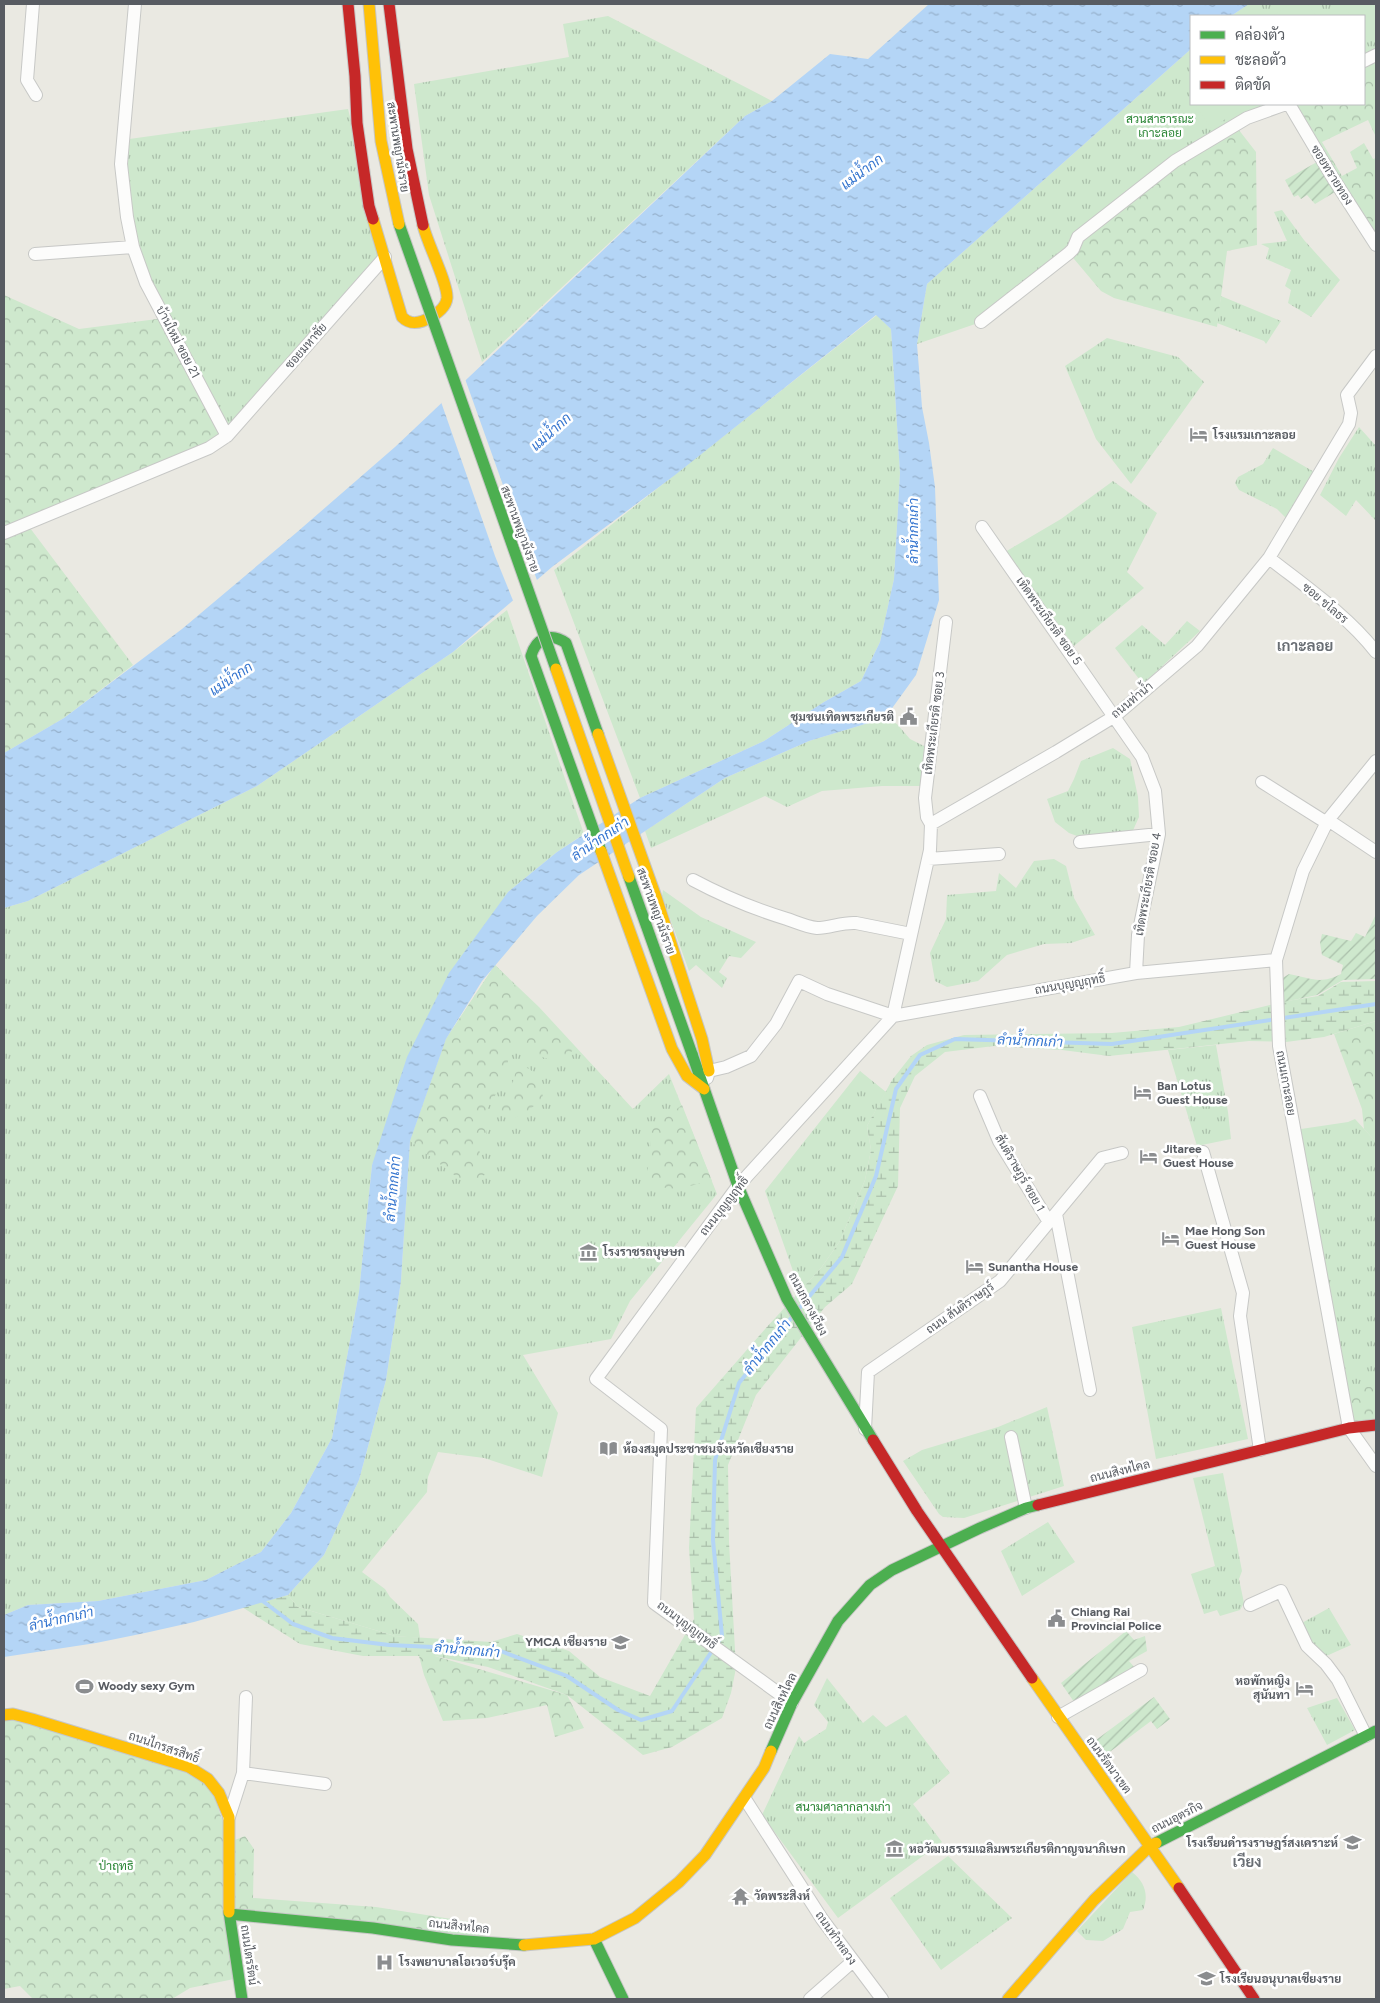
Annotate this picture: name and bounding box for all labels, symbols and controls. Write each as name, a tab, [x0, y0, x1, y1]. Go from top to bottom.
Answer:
legend	[1190, 15, 1365, 105]
text: คล่องตัว	[1235, 25, 1285, 44]
text: ชะลอตัว	[1235, 51, 1286, 69]
text: ติดขัด	[1235, 76, 1271, 94]
street label: สะพานพญามังราย	[384, 101, 412, 193]
park label: สวนสาธารณะ เกาะลอย	[1126, 112, 1194, 140]
street label: ซอยทรายทอง	[1308, 142, 1356, 208]
water label: แม่น้ำกก	[835, 147, 887, 193]
street label: บ้านใหม่ ซอย 21	[153, 303, 204, 380]
street label: ซอยมหาชัย	[282, 320, 330, 372]
water label: แม่น้ำกก	[525, 406, 575, 455]
hotel icon: โรงแรมเกาะลอย	[1189, 425, 1209, 445]
place label: โรงแรมเกาะลอย	[1212, 427, 1296, 442]
street label: สะพานพญามังราย	[498, 484, 542, 574]
water label: ลำน้ำกกเก่า	[901, 498, 922, 564]
street label: เทิดพระเกียรติ ซอย 5	[1013, 574, 1086, 668]
street label: ซอย ชโลธร	[1299, 579, 1351, 626]
district label: เกาะลอย	[1277, 637, 1333, 655]
water label: แม่น้ำกก	[204, 655, 256, 700]
street label: เทิดพระเกียรติ ซอย 3	[920, 670, 947, 775]
street label: ถนนท่าน้ำ	[1106, 676, 1156, 721]
public building icon: ชุมชนเทิดพระเกียรติ	[898, 707, 918, 727]
place label: ชุมชนเทิดพระเกียรติ	[791, 709, 894, 725]
water label: ลำน้ำกกเก่า	[566, 810, 632, 864]
street label: เทิดพระเกียรติ ซอย 4	[1131, 830, 1164, 937]
street label: สะพานพญามังราย	[634, 866, 678, 956]
street label: ถนนบุญญฤทธิ์	[1033, 966, 1107, 999]
water label: ลำน้ำกกเก่า	[997, 1027, 1064, 1051]
street label: ถนนเกาะลอย	[1273, 1049, 1299, 1117]
place label: Ban Lotus Guest House	[1157, 1079, 1228, 1107]
hotel icon: Ban Lotus Guest House	[1133, 1083, 1153, 1103]
street label: สันติราษฎร์ ซอย 1	[991, 1131, 1049, 1215]
place label: Jitaree Guest House	[1163, 1142, 1234, 1170]
hotel icon: Jitaree Guest House	[1139, 1146, 1159, 1166]
water label: ลำน้ำกกเก่า	[378, 1155, 404, 1223]
street label: ถนนบุญญฤทธิ์	[693, 1170, 753, 1240]
place label: Mae Hong Son Guest House	[1185, 1224, 1265, 1252]
hotel icon: Mae Hong Son Guest House	[1161, 1228, 1181, 1248]
museum icon: โรงราชรถบุษษก	[579, 1242, 599, 1262]
place label: โรงราชรถบุษษก	[602, 1244, 685, 1260]
hotel icon: Sunantha House	[964, 1257, 984, 1277]
place label: Sunantha House	[988, 1260, 1078, 1274]
street label: ถนนกลางเวียง	[785, 1270, 831, 1338]
street label: ถนน สันติราษฎร์	[923, 1278, 998, 1338]
water label: ลำน้ำกกเก่า	[737, 1313, 794, 1378]
library icon: ห้องสมุดประชาชนจังหวัดเชียงราย	[599, 1439, 619, 1459]
place label: ห้องสมุดประชาชนจังหวัดเชียงราย	[623, 1441, 794, 1457]
street label: ถนนสิงหไคล	[1088, 1456, 1151, 1485]
street label: ถนนบุญญฤทธิ์	[653, 1594, 723, 1654]
water label: ลำน้ำกกเก่า	[26, 1599, 95, 1635]
place label: Chiang Rai Provincial Police	[1071, 1605, 1162, 1633]
public building icon: Chiang Rai Provincial Police	[1047, 1609, 1067, 1629]
school or university icon: YMCA เชียงราย	[611, 1632, 631, 1652]
place label: YMCA เชียงราย	[525, 1634, 607, 1649]
water label: ลำน้ำกกเก่า	[433, 1635, 501, 1661]
street label: ถนนสิงหไคล	[759, 1670, 800, 1732]
place label: หอพักหญิง สุนันทา	[1235, 1674, 1290, 1703]
sports icon: Woody sexy Gym	[74, 1676, 94, 1696]
hotel icon: หอพักหญิง สุนันทา	[1294, 1678, 1314, 1698]
place label: Woody sexy Gym	[98, 1679, 195, 1693]
street label: ถนนไกรสรสิทธิ์	[127, 1724, 203, 1766]
street label: ถนนรัตนาเขต	[1084, 1734, 1134, 1796]
street label: ถนนอุตรกิจ	[1149, 1798, 1206, 1838]
park label: สนามศาลากลางเก่า	[795, 1800, 891, 1814]
school or university icon: โรงเรียนดำรงราษฎร์สงเคราะห์	[1342, 1833, 1362, 1853]
place label: โรงเรียนดำรงราษฎร์สงเคราะห์	[1185, 1835, 1339, 1850]
museum icon: หอวัฒนธรรมเฉลิมพระเกียรติกาญจนาภิเษก	[885, 1839, 905, 1859]
place label: หอวัฒนธรรมเฉลิมพระเกียรติกาญจนาภิเษก	[909, 1841, 1126, 1856]
district label: เวียง	[1233, 1852, 1261, 1871]
park label: ป่าฤทธิ	[98, 1859, 134, 1873]
temple icon: วัดพระสิงห์	[730, 1886, 750, 1906]
place label: วัดพระสิงห์	[754, 1888, 811, 1903]
street label: ถนนทำหลวง	[812, 1909, 860, 1967]
street label: ถนนสิงหไคล	[428, 1915, 490, 1936]
street label: ถนนไตรรัตน์	[238, 1924, 261, 1986]
hospital icon: โรงพยาบาลโอเวอร์บรุ๊ค	[375, 1952, 395, 1972]
place label: โรงพยาบาลโอเวอร์บรุ๊ค	[398, 1954, 516, 1970]
school or university icon: โรงเรียนอนุบาลเชียงราย	[1196, 1969, 1216, 1989]
place label: โรงเรียนอนุบาลเชียงราย	[1219, 1971, 1341, 1987]

